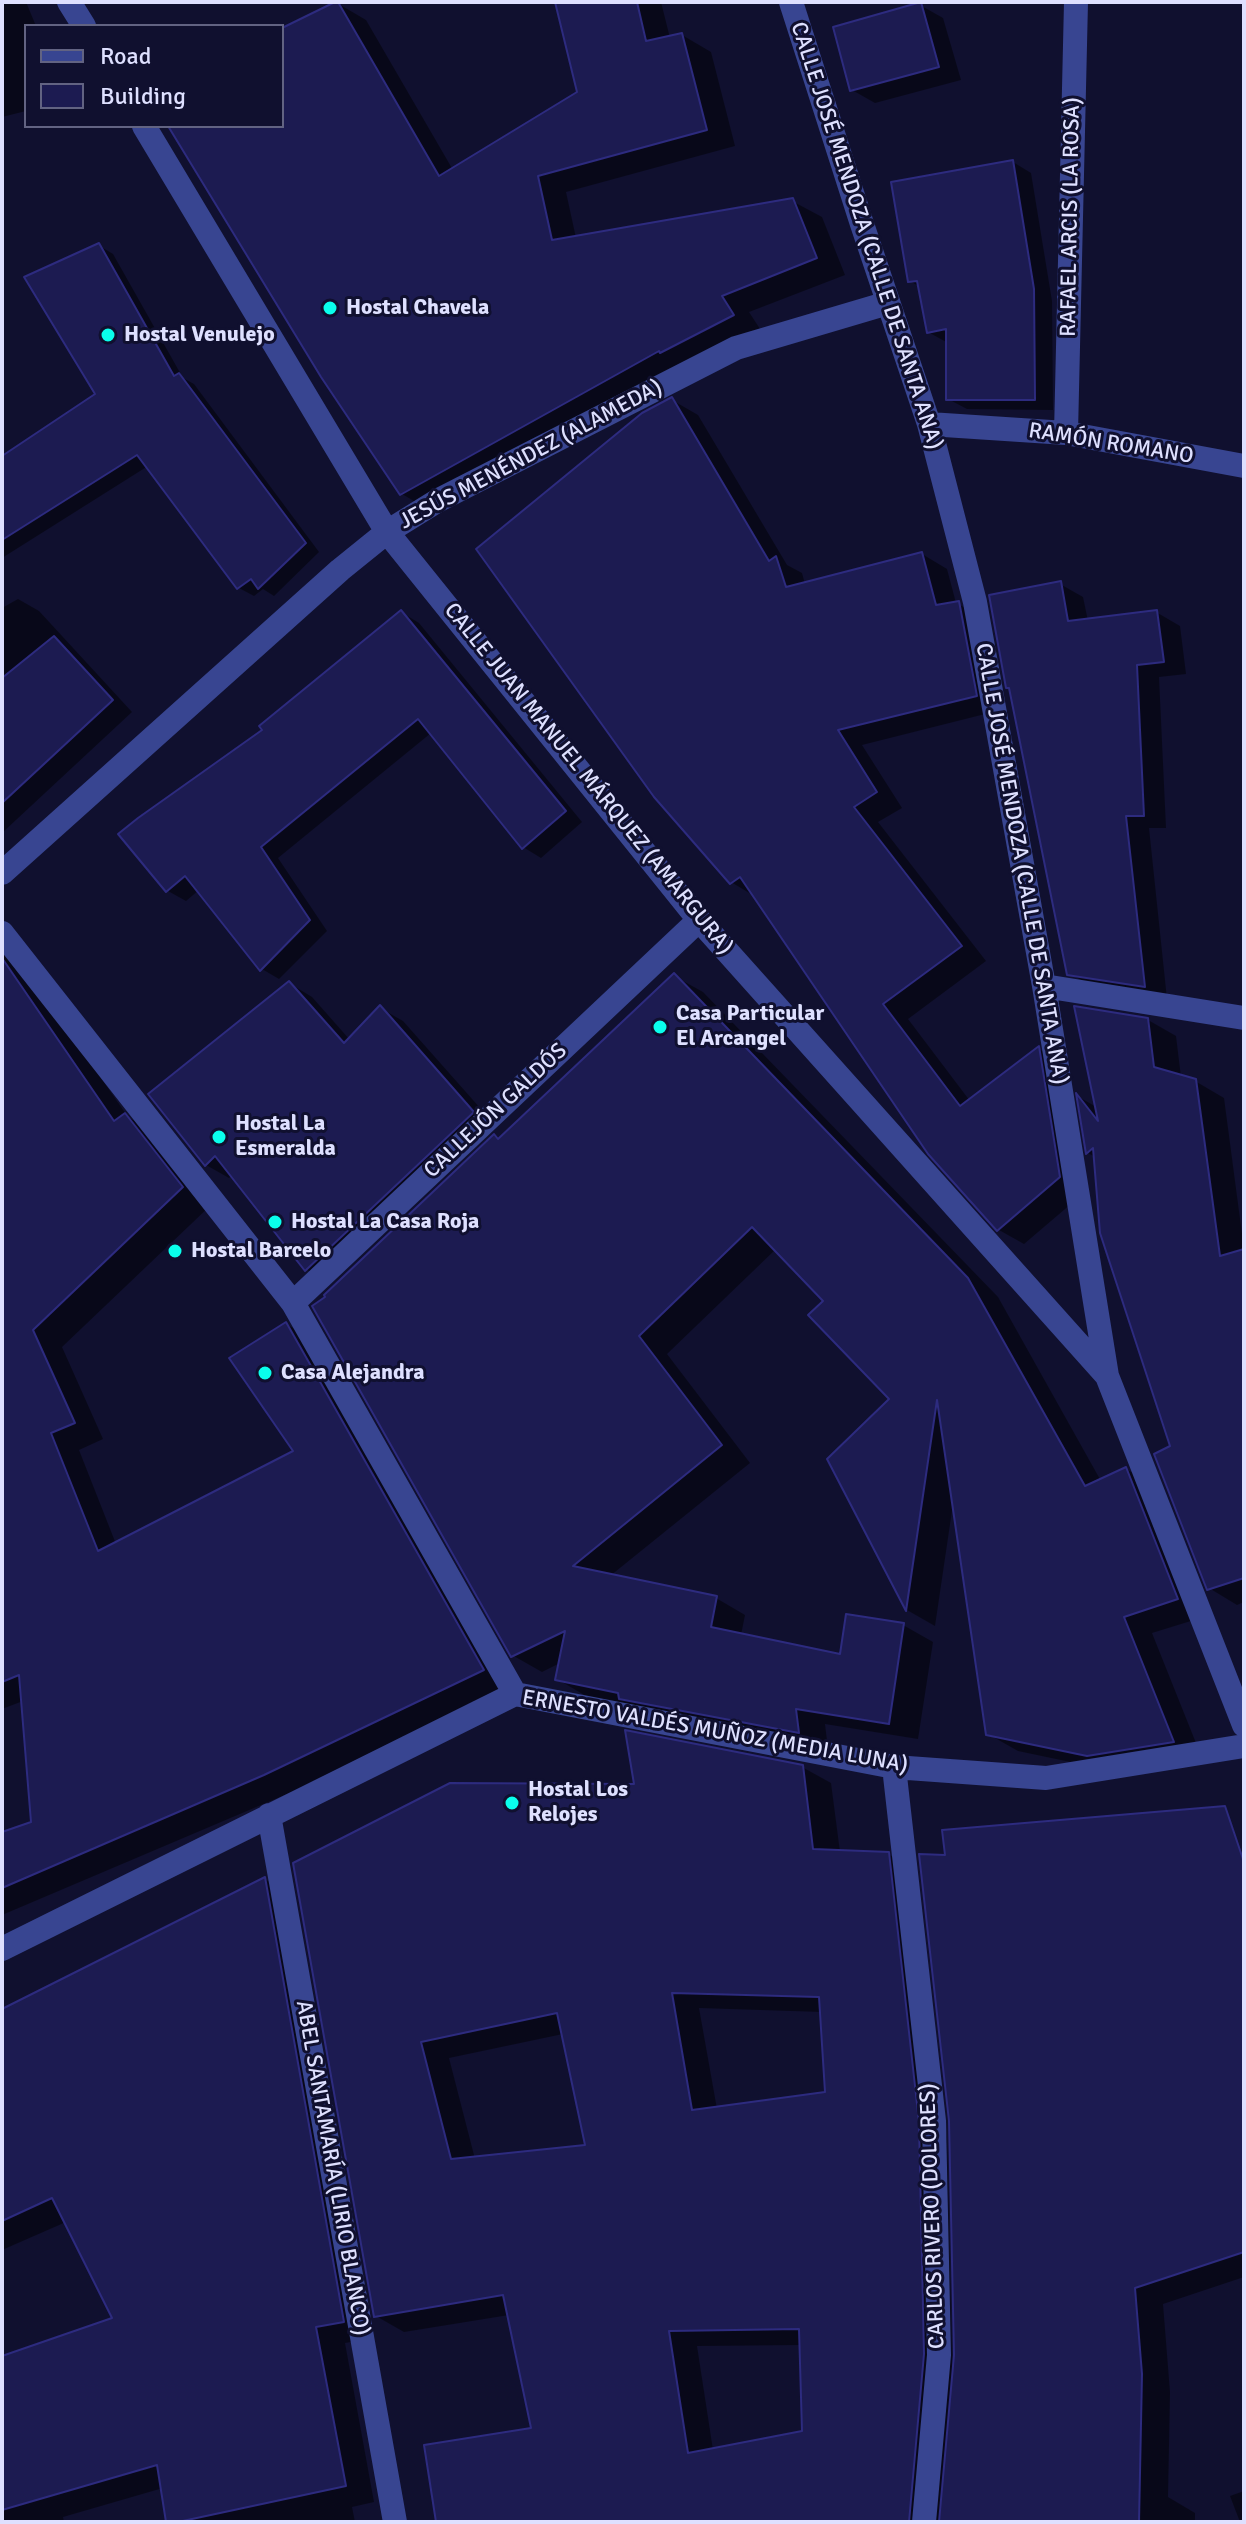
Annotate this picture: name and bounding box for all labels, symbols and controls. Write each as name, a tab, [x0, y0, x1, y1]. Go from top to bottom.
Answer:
street label: CALLE JOSÉ MENDOZA (CALLE DE SANTA ANA)	[784, 19, 948, 453]
legend	[24, 24, 284, 128]
text: Road	[100, 41, 151, 71]
text: Building	[100, 81, 186, 111]
street label: RAFAEL ARCIS (LA ROSA)	[1056, 97, 1086, 337]
place label: Hostal Chavela	[346, 295, 489, 321]
marker: Hostal Chavela	[321, 299, 339, 317]
place label: Hostal Venulejo	[124, 322, 275, 348]
marker: Hostal Venulejo	[99, 326, 117, 344]
street label: JESÚS MENÉNDEZ (ALAMEDA)	[395, 374, 667, 536]
street label: RAMÓN ROMANO	[1027, 418, 1195, 470]
street label: CALLE JUAN MANUEL MÁRQUEZ (AMARGURA)	[438, 598, 738, 960]
street label: CALLE JOSÉ MENDOZA (CALLE DE SANTA ANA)	[969, 641, 1073, 1087]
place label: Casa Particular El Arcangel	[676, 1001, 824, 1052]
marker: Casa Particular El Arcangel	[651, 1018, 669, 1036]
street label: CALLEJÓN GALDÓS	[419, 1038, 573, 1184]
place label: Hostal La Esmeralda	[235, 1111, 336, 1162]
marker: Hostal La Esmeralda	[210, 1128, 228, 1146]
place label: Hostal La Casa Roja	[291, 1209, 479, 1235]
marker: Hostal La Casa Roja	[266, 1213, 284, 1231]
place label: Hostal Barcelo	[191, 1238, 331, 1264]
marker: Hostal Barcelo	[166, 1242, 184, 1260]
place label: Casa Alejandra	[281, 1360, 425, 1386]
marker: Casa Alejandra	[256, 1364, 274, 1382]
street label: ERNESTO VALDÉS MUÑOZ (MEDIA LUNA)	[520, 1685, 910, 1779]
place label: Hostal Los Relojes	[528, 1777, 628, 1828]
marker: Hostal Los Relojes	[503, 1794, 521, 1812]
street label: ABEL SANTAMARÍA (LIRIO BLANCO)	[289, 1998, 375, 2338]
street label: CARLOS RIVERO (DOLORES)	[915, 2083, 951, 2349]

